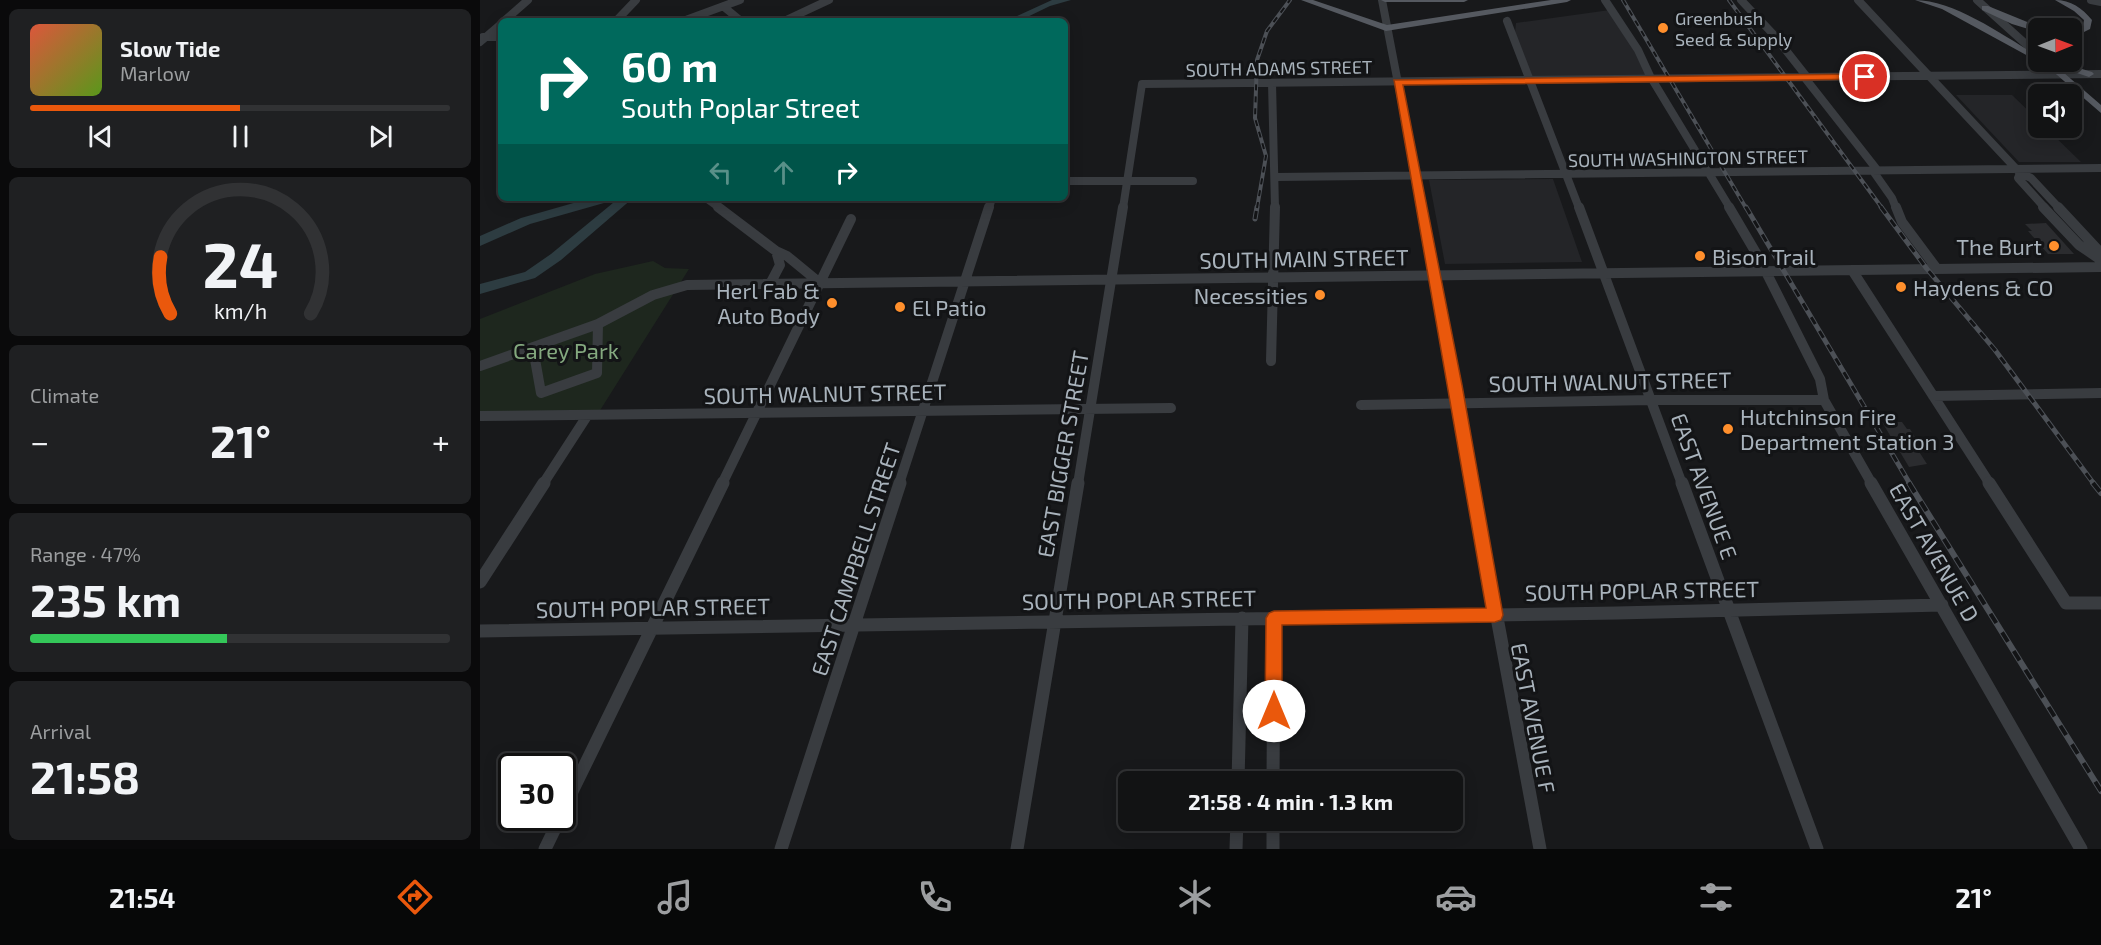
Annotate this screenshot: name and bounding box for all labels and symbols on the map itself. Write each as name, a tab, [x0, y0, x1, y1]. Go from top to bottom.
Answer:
place label: Greenbush Seed & Supply	[1675, 7, 1793, 50]
north arrow	[2028, 18, 2082, 72]
marker: Greenbush Seed & Supply	[1656, 21, 1670, 35]
pin	[1839, 51, 1890, 102]
street label: SOUTH ADAMS STREET	[1185, 55, 1373, 81]
street label: SOUTH WASHINGTON STREET	[1568, 145, 1809, 171]
place label: The Burt	[1956, 233, 2042, 259]
marker: The Burt	[2047, 239, 2061, 253]
street label: SOUTH MAIN STREET	[1199, 243, 1409, 273]
place label: Bison Trail	[1712, 243, 1816, 269]
marker: Bison Trail	[1693, 249, 1707, 263]
place label: Haydens & CO	[1913, 274, 2053, 300]
place label: Herl Fab & Auto Body	[716, 277, 820, 328]
marker: Haydens & CO	[1894, 280, 1908, 294]
place label: Necessities	[1194, 282, 1308, 308]
marker: Necessities	[1313, 288, 1327, 302]
place label: El Patio	[912, 294, 987, 320]
marker: Herl Fab & Auto Body	[825, 296, 839, 310]
marker: El Patio	[893, 300, 907, 314]
park label: Carey Park	[513, 337, 619, 363]
street label: EAST BIGGER STREET	[1031, 348, 1093, 559]
street label: SOUTH WALNUT STREET	[1488, 366, 1732, 396]
street label: SOUTH WALNUT STREET	[703, 378, 947, 408]
place label: Hutchinson Fire Department Station 3	[1740, 403, 1955, 454]
street label: EAST AVENUE E	[1667, 409, 1743, 563]
marker: Hutchinson Fire Department Station 3	[1721, 422, 1735, 436]
street label: EAST CAMPBELL STREET	[805, 439, 905, 679]
street label: EAST AVENUE D	[1885, 478, 1985, 626]
street label: SOUTH POPLAR STREET	[1525, 575, 1760, 605]
street label: SOUTH POPLAR STREET	[1022, 584, 1257, 614]
street label: SOUTH POPLAR STREET	[536, 592, 771, 622]
street label: EAST AVENUE F	[1507, 640, 1561, 796]
position arrow	[1242, 679, 1306, 743]
speed limit sign: 30	[498, 753, 576, 831]

